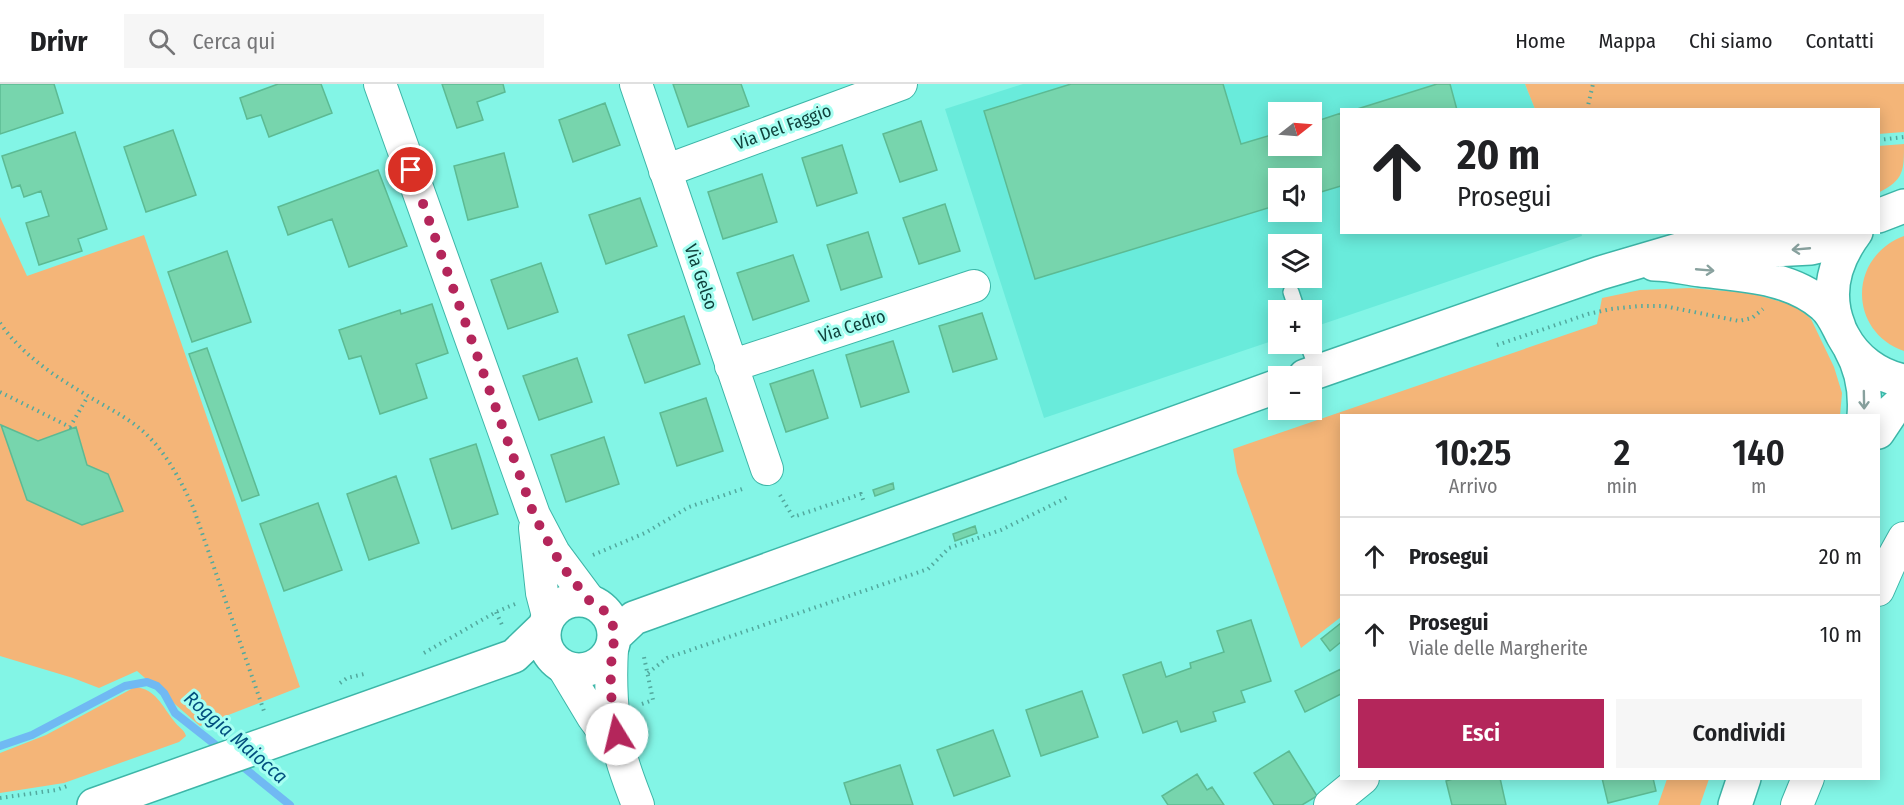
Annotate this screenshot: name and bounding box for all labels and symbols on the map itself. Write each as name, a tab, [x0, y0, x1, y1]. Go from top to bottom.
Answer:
street label: Via Del Faggio	[732, 99, 834, 155]
north arrow	[1268, 102, 1322, 156]
pin	[385, 144, 436, 195]
street label: Via Gelso	[680, 241, 722, 313]
one-way arrow	[1791, 244, 1811, 255]
one-way arrow	[1694, 265, 1714, 276]
street label: Via Cedro	[816, 305, 888, 347]
one-way arrow	[1858, 390, 1870, 410]
water label: Roggia Maiocca	[180, 686, 292, 788]
position arrow	[585, 702, 649, 766]

